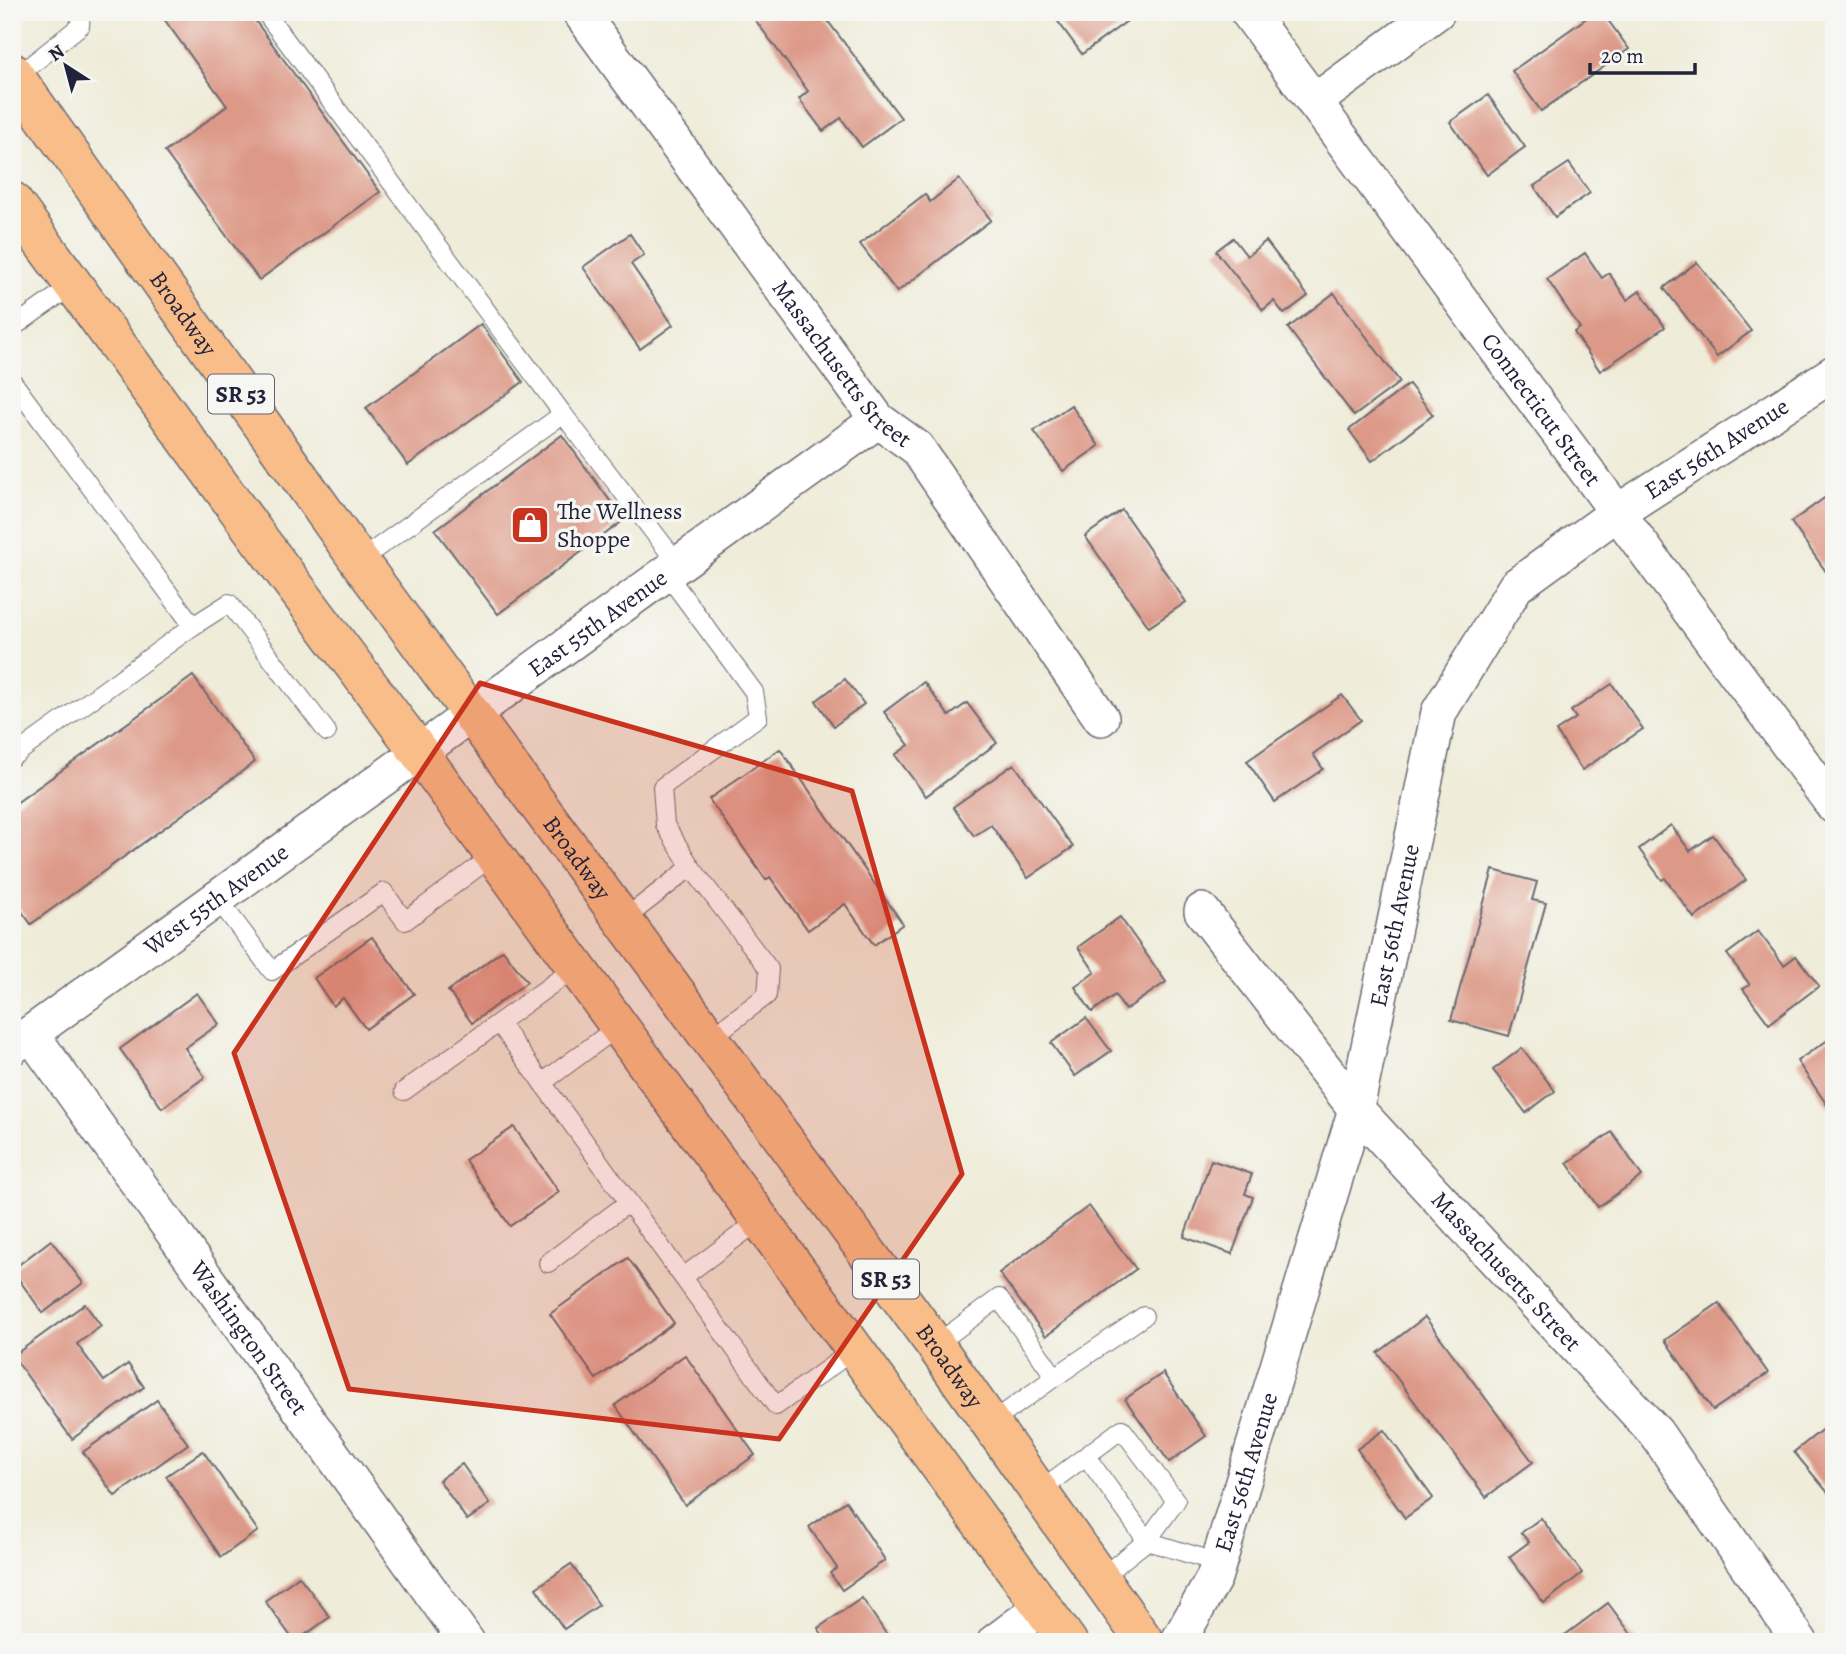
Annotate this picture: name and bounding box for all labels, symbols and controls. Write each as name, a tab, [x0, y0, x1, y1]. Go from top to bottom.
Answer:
north arrow	[32, 32, 102, 102]
scale bar	[1590, 32, 1696, 76]
text: N	[43, 38, 70, 68]
text: 20 m	[1601, 42, 1644, 70]
street label: Broadway	[142, 265, 225, 362]
street label: Massachusetts Street	[765, 273, 918, 455]
street label: Connecticut Street	[1474, 326, 1609, 493]
road number: SR 53	[208, 374, 274, 414]
street label: East 56th Avenue	[1638, 390, 1795, 507]
place label: The Wellness Shoppe	[557, 495, 683, 555]
shop icon: The Wellness Shoppe	[509, 504, 551, 546]
street label: East 55th Avenue	[521, 562, 674, 684]
street label: Broadway	[535, 809, 619, 907]
street label: West 55th Avenue	[137, 836, 295, 963]
street label: East 56th Avenue	[1362, 841, 1427, 1010]
street label: Massachusetts Street	[1424, 1184, 1589, 1358]
street label: Washington Street	[182, 1253, 315, 1422]
road number: SR 53	[853, 1260, 919, 1298]
street label: Broadway	[908, 1317, 991, 1415]
street label: East 56th Avenue	[1207, 1388, 1285, 1556]

